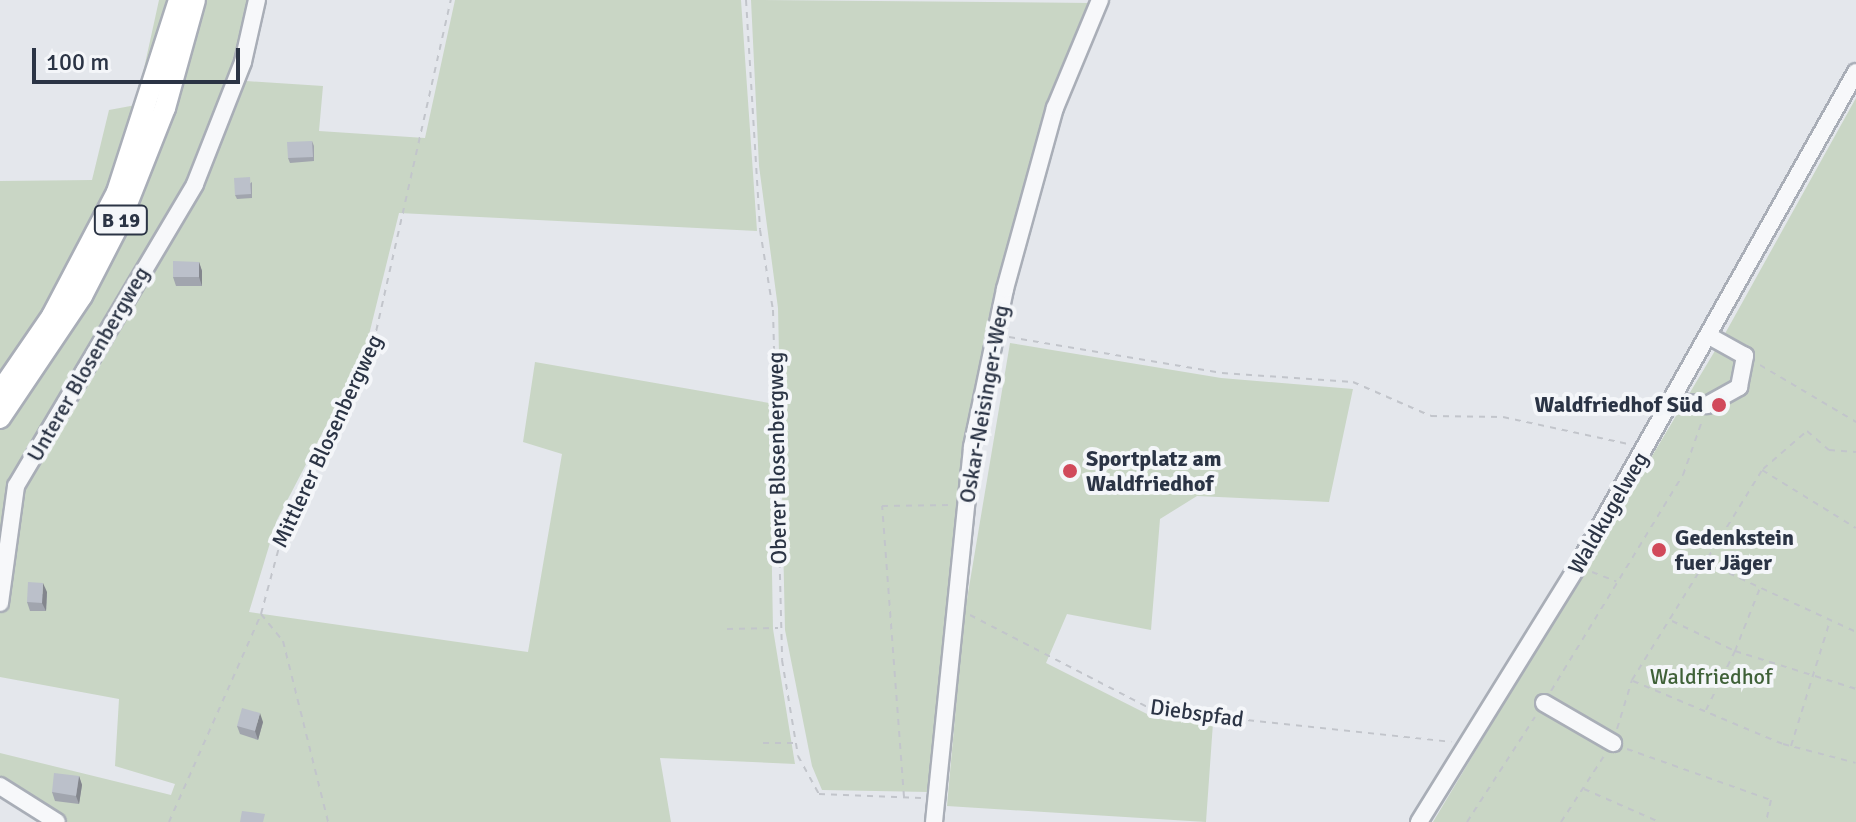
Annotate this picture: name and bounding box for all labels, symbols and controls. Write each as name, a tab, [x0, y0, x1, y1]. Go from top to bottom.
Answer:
scale bar	[36, 32, 244, 82]
text: 100 m	[46, 47, 109, 77]
road number: B 19	[93, 204, 149, 236]
street label: Unterer Blosenbergweg	[21, 262, 155, 466]
street label: Oskar-Neisinger-Weg	[954, 303, 1014, 505]
street label: Mittlerer Blosenbergweg	[266, 330, 388, 552]
street label: Oberer Blosenbergweg	[762, 351, 792, 565]
place label: Waldfriedhof Süd	[1535, 392, 1703, 418]
marker: Waldfriedhof Süd	[1710, 396, 1728, 414]
place label: Sportplatz am Waldfriedhof	[1086, 445, 1222, 496]
street label: Waldkugelweg	[1562, 447, 1654, 579]
marker: Sportplatz am Waldfriedhof	[1061, 462, 1079, 480]
place label: Gedenkstein fuer Jäger	[1675, 524, 1794, 576]
marker: Gedenkstein fuer Jäger	[1650, 541, 1668, 559]
park label: Waldfriedhof	[1650, 664, 1772, 690]
street label: Diebspfad	[1149, 693, 1245, 733]

